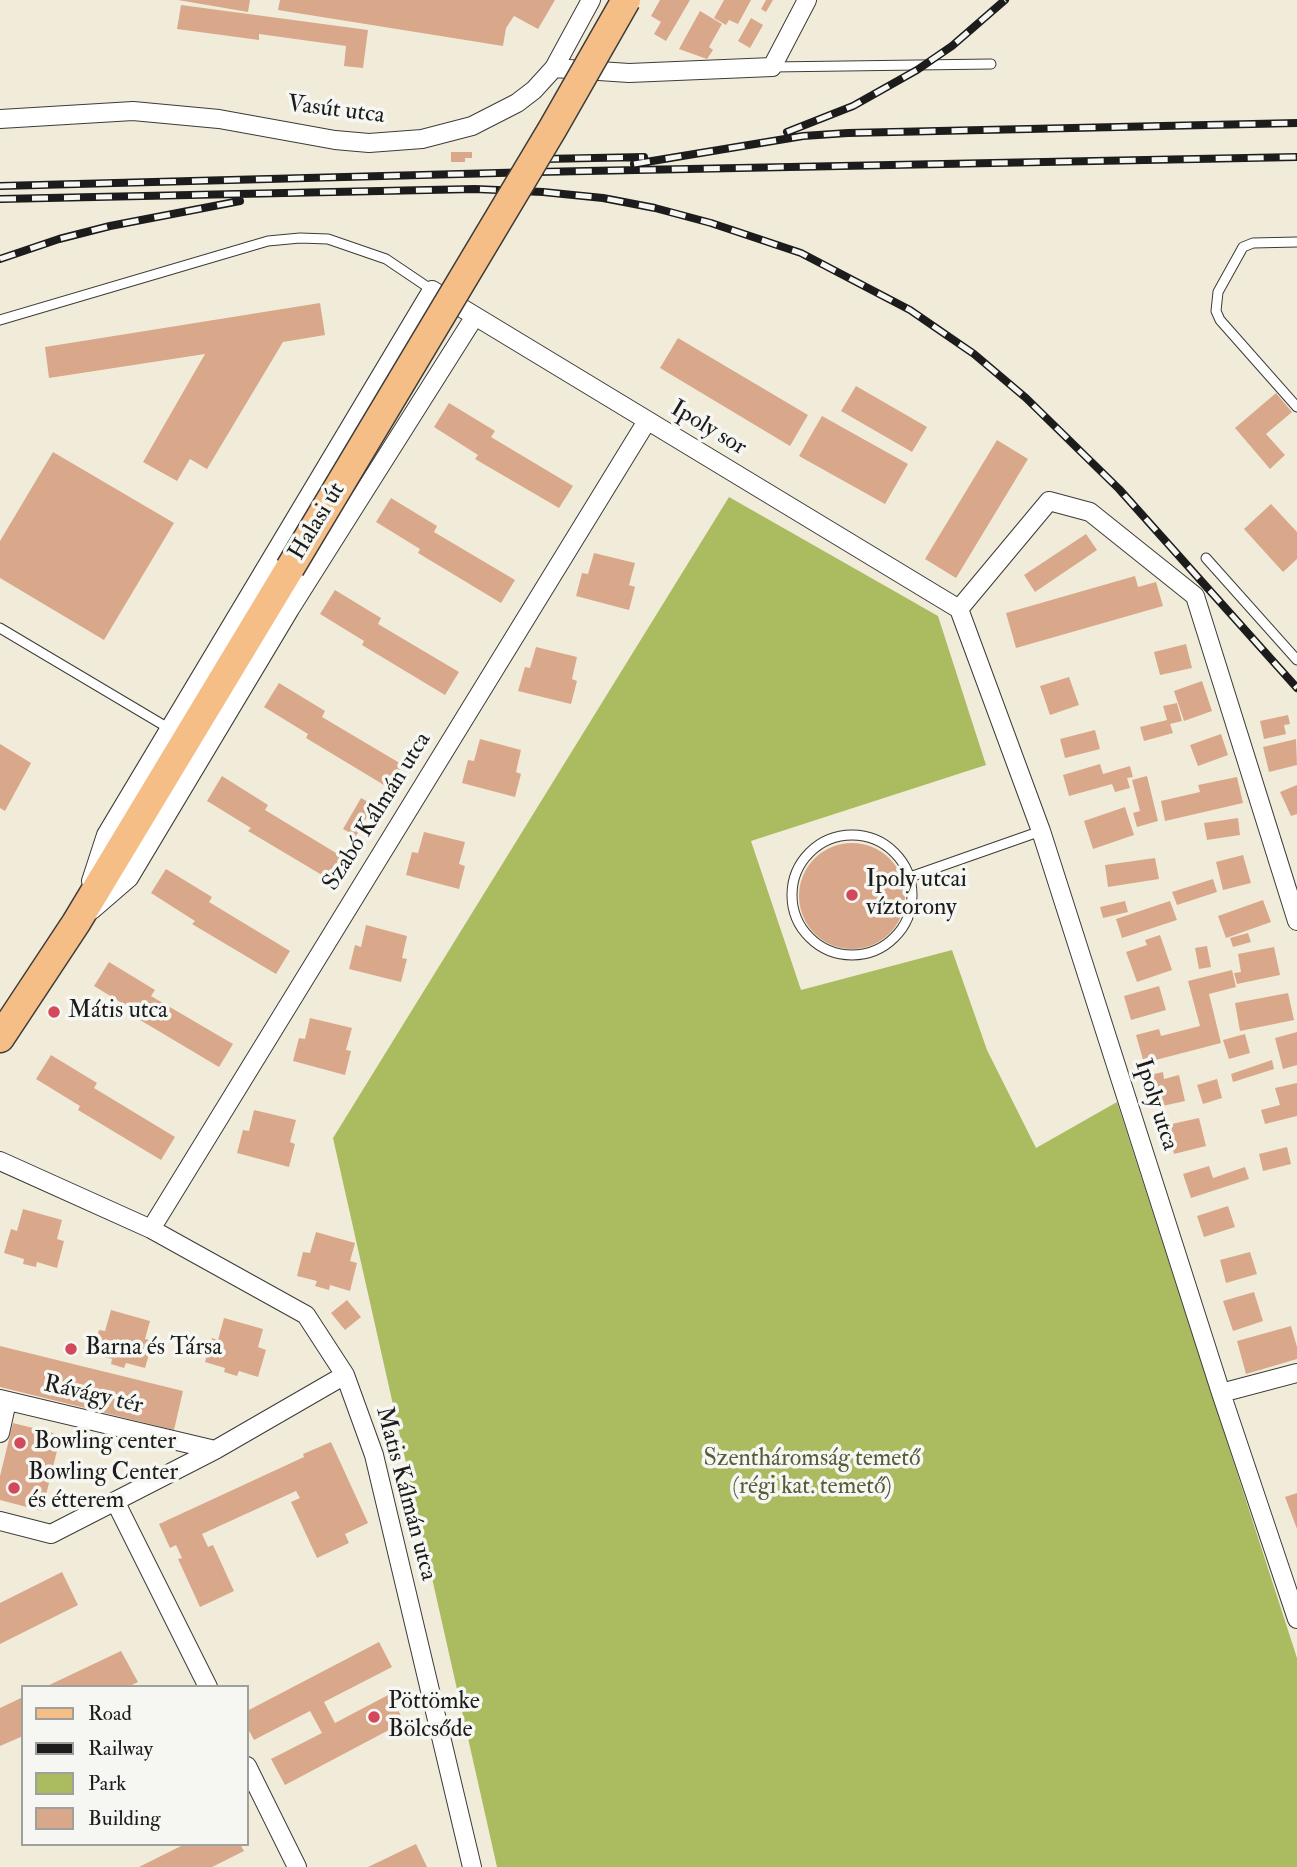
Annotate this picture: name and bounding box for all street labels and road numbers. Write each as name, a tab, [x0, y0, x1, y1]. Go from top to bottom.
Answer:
street label: Vasút utca	[286, 91, 386, 131]
street label: Ipoly sor	[665, 395, 751, 463]
street label: Halasi út	[284, 478, 352, 566]
street label: Szabó Kálmán utca	[318, 727, 438, 897]
street label: Ipoly utca	[1127, 1056, 1183, 1154]
street label: Rávágy tér	[40, 1371, 146, 1421]
street label: Matis Kálmán utca	[368, 1404, 442, 1584]

